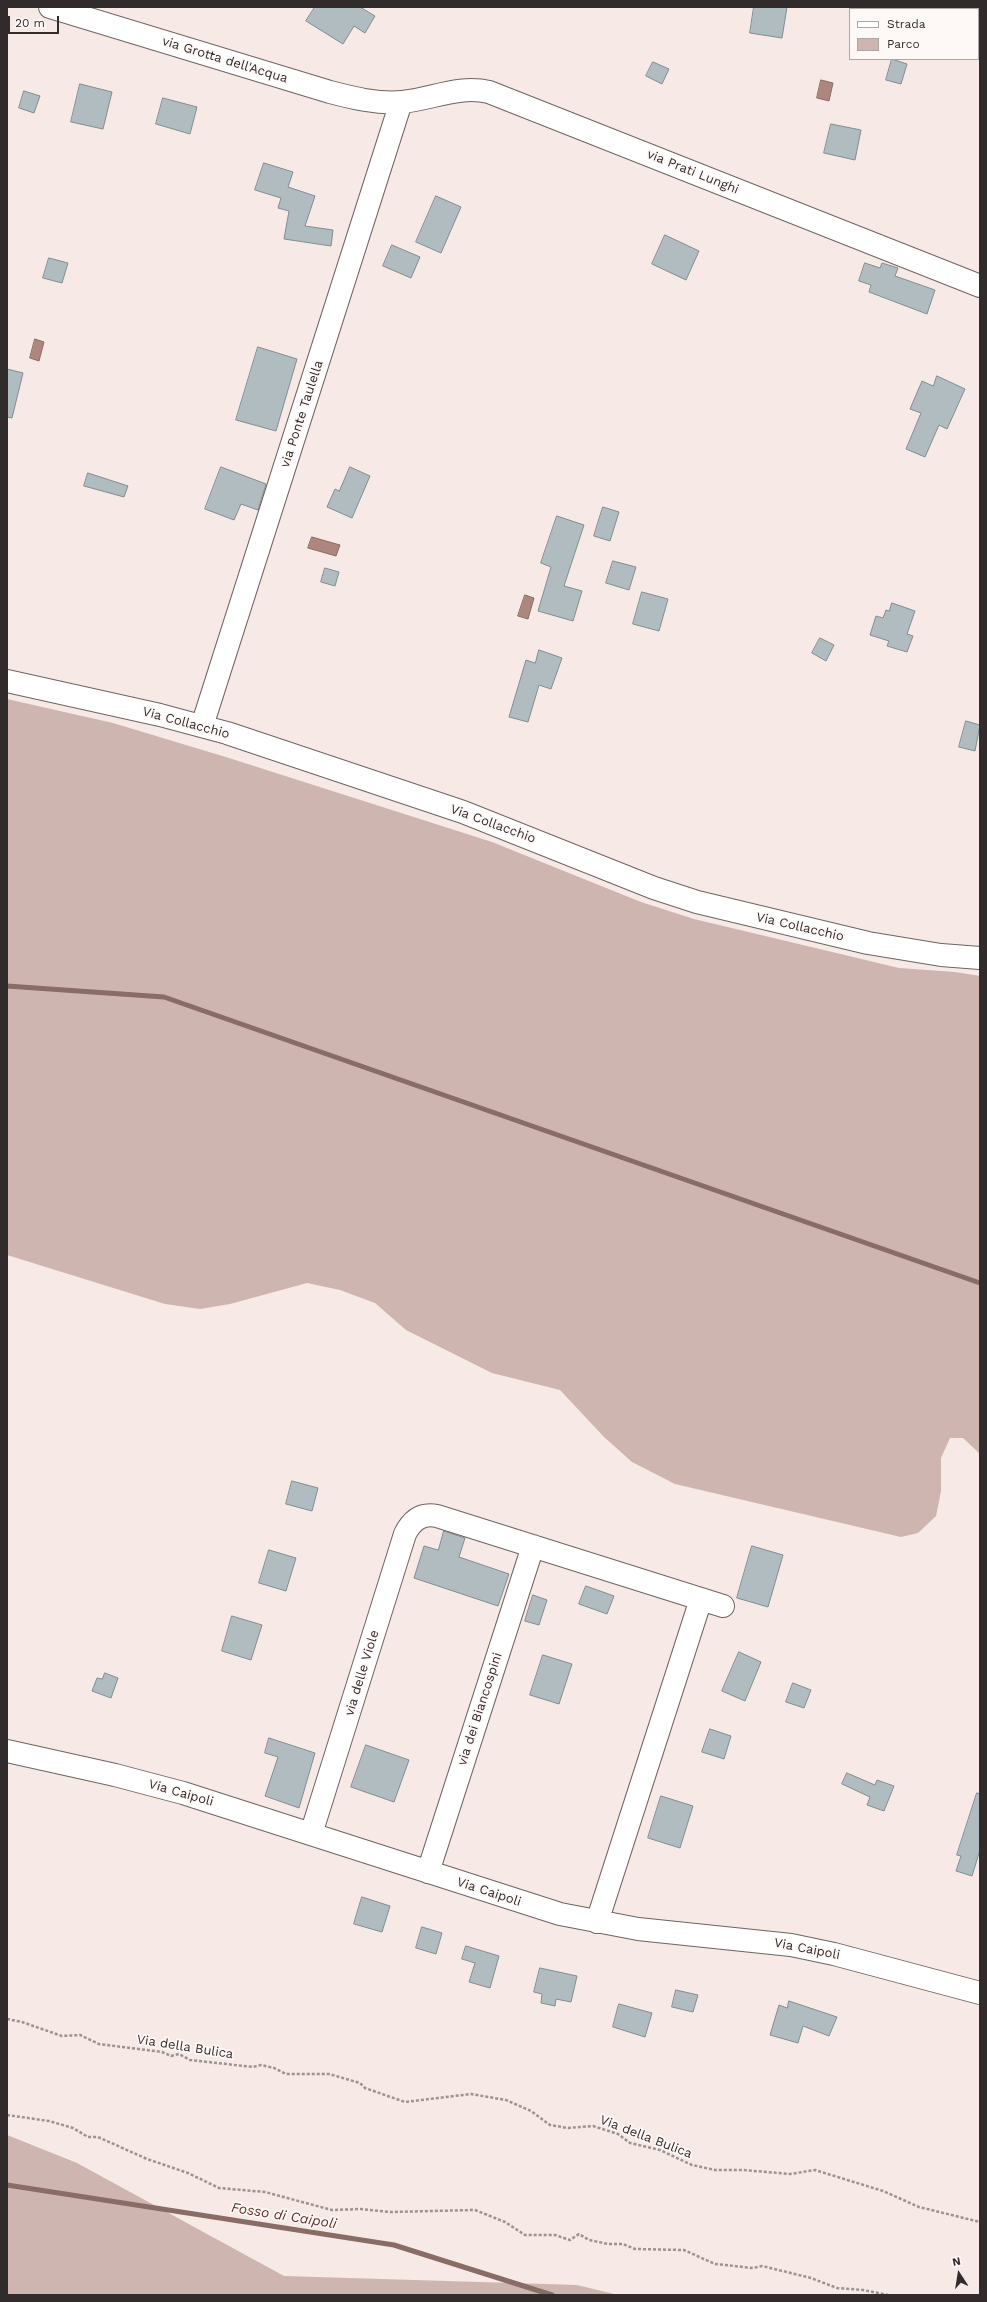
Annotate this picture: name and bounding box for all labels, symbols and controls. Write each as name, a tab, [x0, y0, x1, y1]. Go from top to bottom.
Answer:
scale bar	[10, 8, 61, 34]
legend	[849, 8, 979, 60]
text: 20 m	[15, 16, 45, 30]
text: Strada	[887, 17, 926, 31]
street label: via Grotta dell'Acqua	[160, 33, 290, 87]
text: Parco	[887, 37, 920, 51]
street label: via Prati Lunghi	[645, 146, 741, 198]
street label: via Ponte Taulella	[277, 358, 327, 470]
street label: Via Collacchio	[141, 704, 231, 742]
street label: Via Collacchio	[448, 801, 538, 847]
street label: Via Collacchio	[755, 909, 845, 945]
street label: via delle Viole	[342, 1628, 382, 1718]
street label: via dei Biancospini	[454, 1651, 506, 1767]
street label: Via Caipoli	[147, 1776, 215, 1810]
street label: Via Caipoli	[455, 1874, 523, 1910]
street label: Via Caipoli	[773, 1935, 841, 1963]
street label: Via della Bulica	[136, 2032, 234, 2062]
street label: Via della Bulica	[598, 2112, 694, 2162]
water label: Fosso di Caipoli	[230, 2199, 338, 2233]
north arrow	[939, 2254, 979, 2294]
text: N	[951, 2255, 962, 2269]

